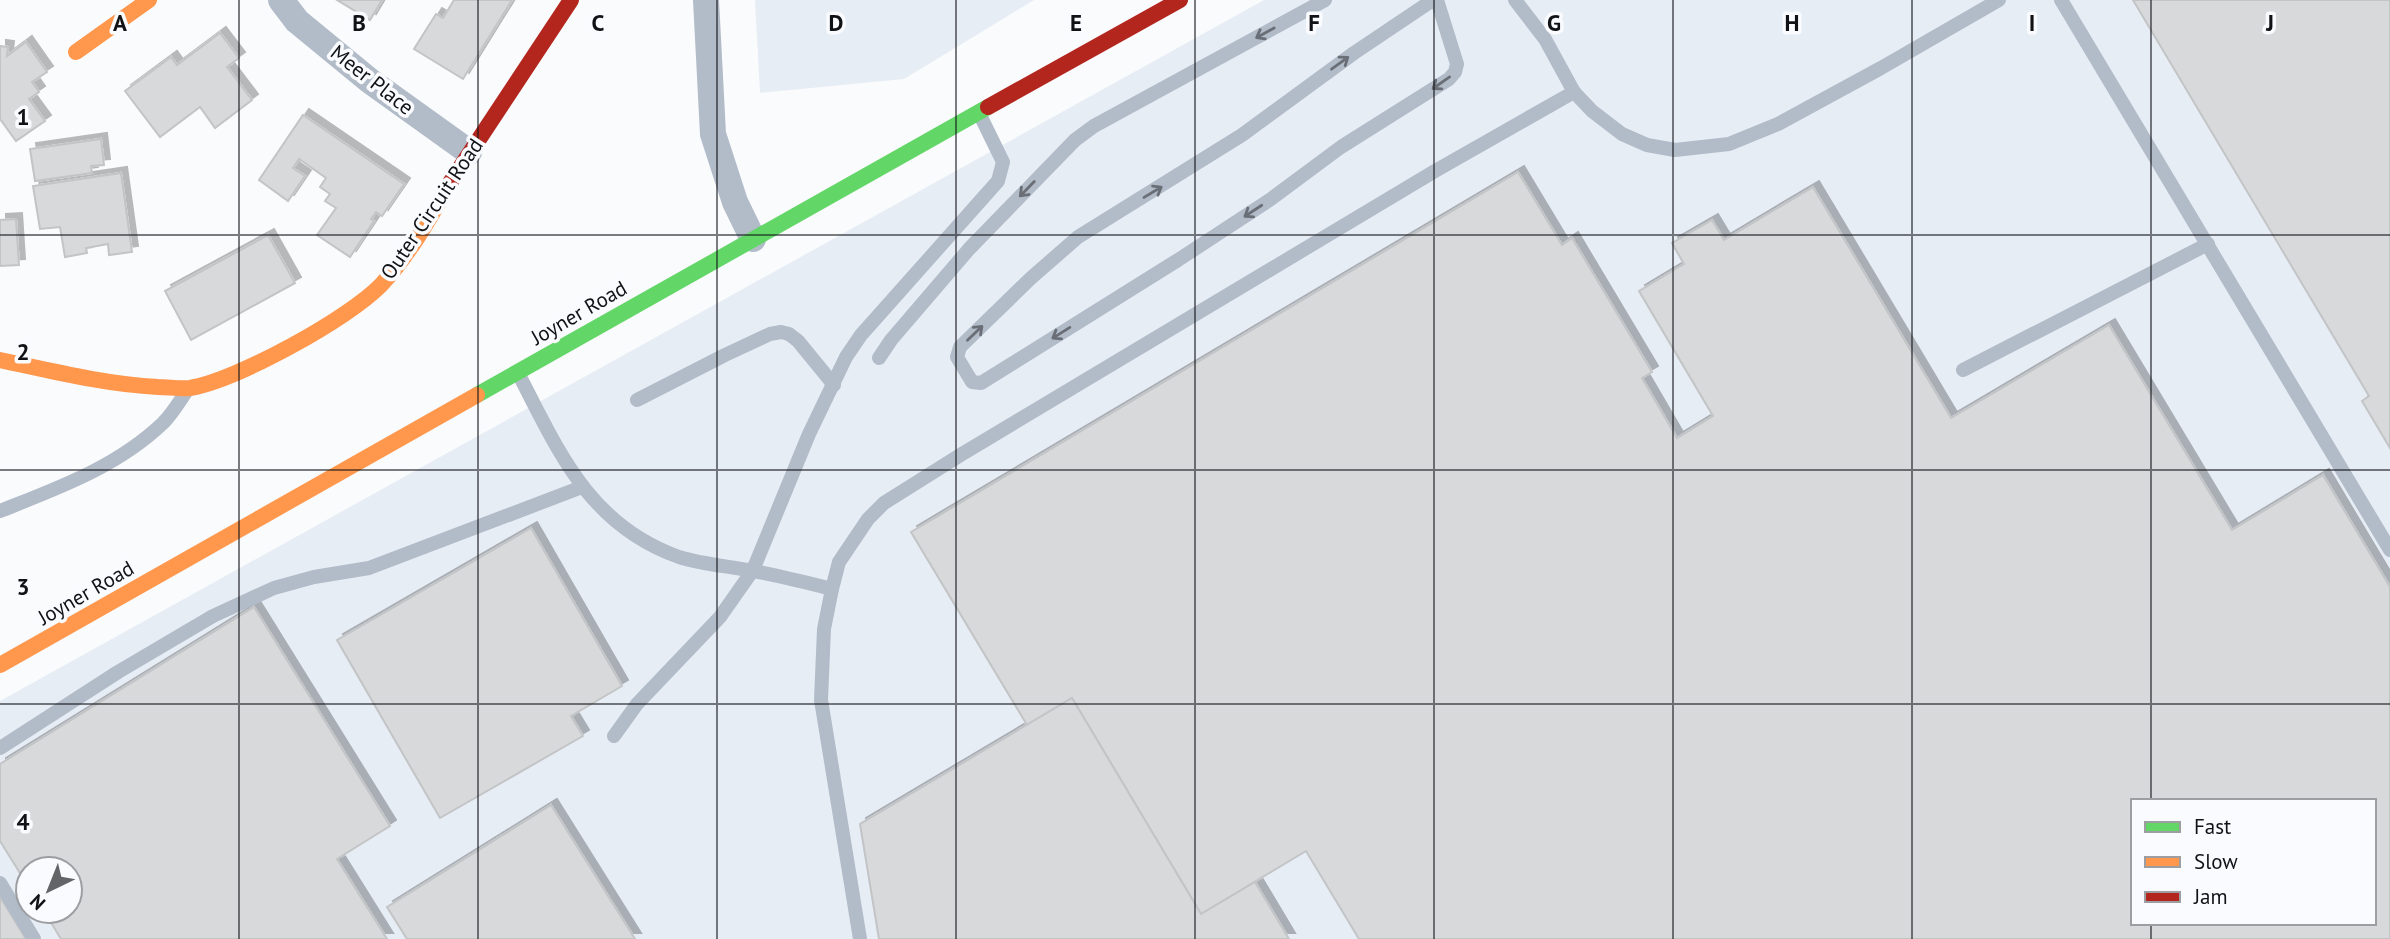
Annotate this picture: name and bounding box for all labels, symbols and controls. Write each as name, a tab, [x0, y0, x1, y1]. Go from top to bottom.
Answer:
text: A	[113, 8, 127, 37]
text: B	[352, 8, 366, 37]
text: C	[592, 8, 605, 37]
text: D	[829, 8, 843, 37]
text: E	[1070, 8, 1082, 37]
text: F	[1308, 8, 1320, 37]
text: G	[1547, 8, 1561, 37]
text: H	[1785, 8, 1799, 37]
text: I	[2029, 8, 2035, 37]
text: J	[2265, 8, 2274, 37]
one-way arrow	[1255, 27, 1276, 40]
street label: Meer Place	[325, 39, 419, 121]
one-way arrow	[1330, 56, 1349, 71]
one-way arrow	[1432, 76, 1451, 90]
text: 1	[16, 102, 30, 131]
street label: Outer Circuit Road	[374, 133, 489, 284]
one-way arrow	[1018, 180, 1035, 197]
one-way arrow	[1142, 184, 1162, 198]
one-way arrow	[1244, 204, 1264, 218]
street label: Joyner Road	[525, 274, 632, 351]
one-way arrow	[967, 324, 984, 341]
one-way arrow	[1052, 326, 1072, 340]
text: 2	[16, 337, 30, 366]
street label: Joyner Road	[32, 554, 139, 631]
text: 3	[16, 572, 30, 601]
legend	[2131, 799, 2376, 925]
text: 4	[16, 807, 30, 836]
text: Fast	[2194, 813, 2231, 840]
text: Slow	[2194, 848, 2238, 875]
north arrow	[14, 855, 84, 925]
text: Jam	[2193, 883, 2228, 910]
text: N	[25, 889, 50, 915]

